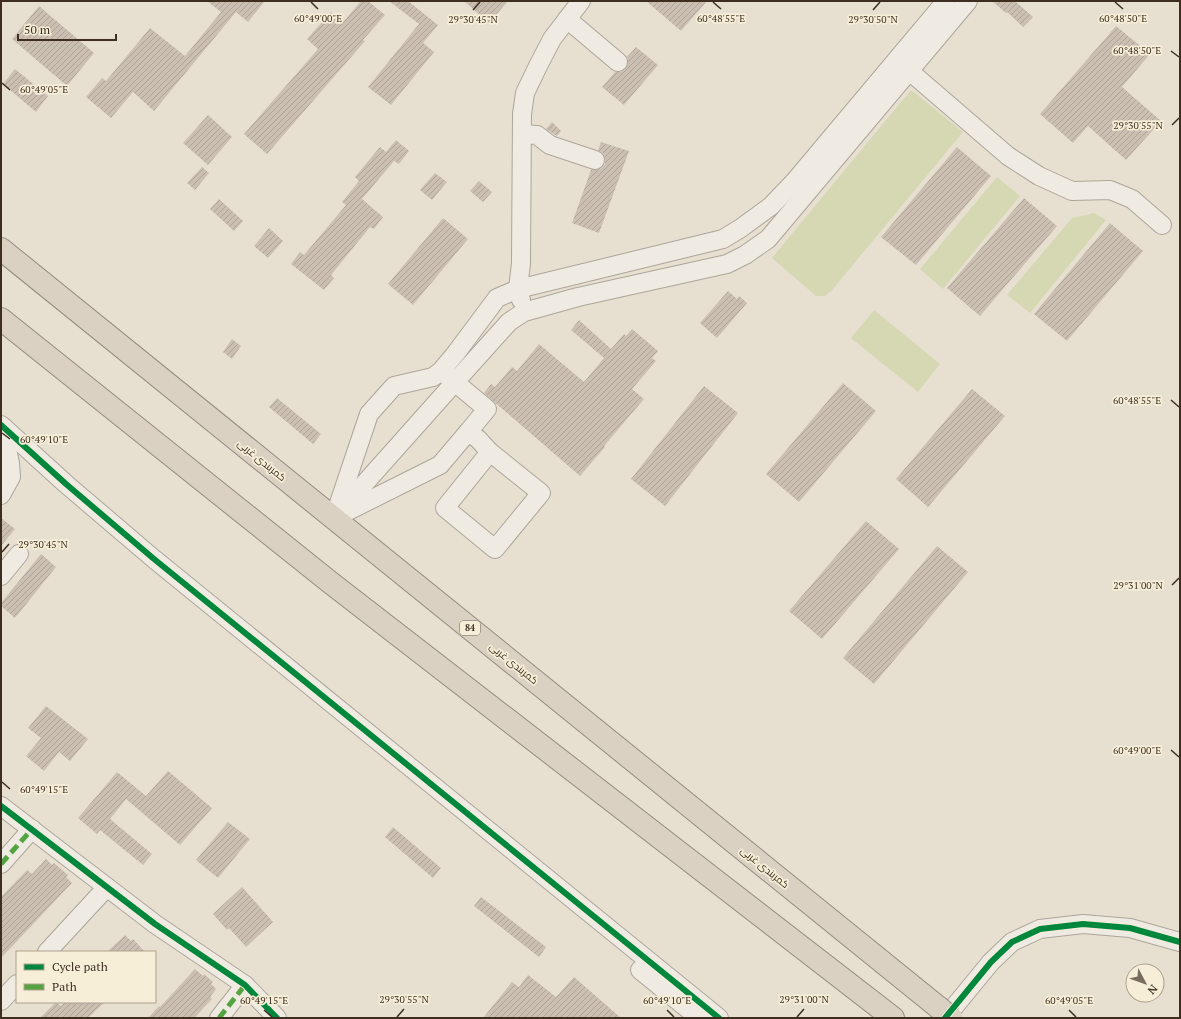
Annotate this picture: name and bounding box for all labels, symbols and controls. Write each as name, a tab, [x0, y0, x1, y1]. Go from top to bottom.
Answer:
text: 60°49'00"E	[294, 12, 342, 25]
text: 60°48'55"E	[697, 12, 745, 25]
text: 60°48'50"E	[1099, 12, 1147, 25]
text: 29°30'45"N	[448, 13, 498, 26]
text: 29°30'50"N	[848, 13, 898, 26]
scale bar	[18, 16, 116, 42]
text: 50 m	[24, 22, 51, 37]
text: 60°48'50"E	[1113, 44, 1161, 57]
text: 60°49'05"E	[20, 83, 68, 96]
text: 29°30'55"N	[1113, 119, 1163, 132]
text: 60°48'55"E	[1113, 394, 1161, 407]
text: 60°49'10"E	[20, 433, 68, 446]
street label: کمربندی غربی	[235, 437, 289, 484]
text: 29°30'45"N	[18, 538, 68, 551]
text: 29°31'00"N	[1113, 579, 1163, 592]
road number: 84	[460, 621, 480, 635]
street label: کمربندی غربی	[487, 640, 541, 687]
text: 60°49'00"E	[1113, 744, 1161, 757]
text: 60°49'15"E	[20, 783, 68, 796]
street label: کمربندی غربی	[738, 844, 792, 891]
legend	[16, 951, 156, 1003]
text: Cycle path	[52, 959, 108, 974]
north arrow	[1125, 963, 1165, 1003]
text: Path	[52, 979, 77, 994]
text: N	[1144, 982, 1161, 998]
text: 29°30'55"N	[379, 993, 429, 1006]
text: 29°31'00"N	[779, 993, 829, 1006]
text: 60°49'15"E	[240, 994, 288, 1007]
text: 60°49'10"E	[643, 994, 691, 1007]
text: 60°49'05"E	[1045, 994, 1093, 1007]

